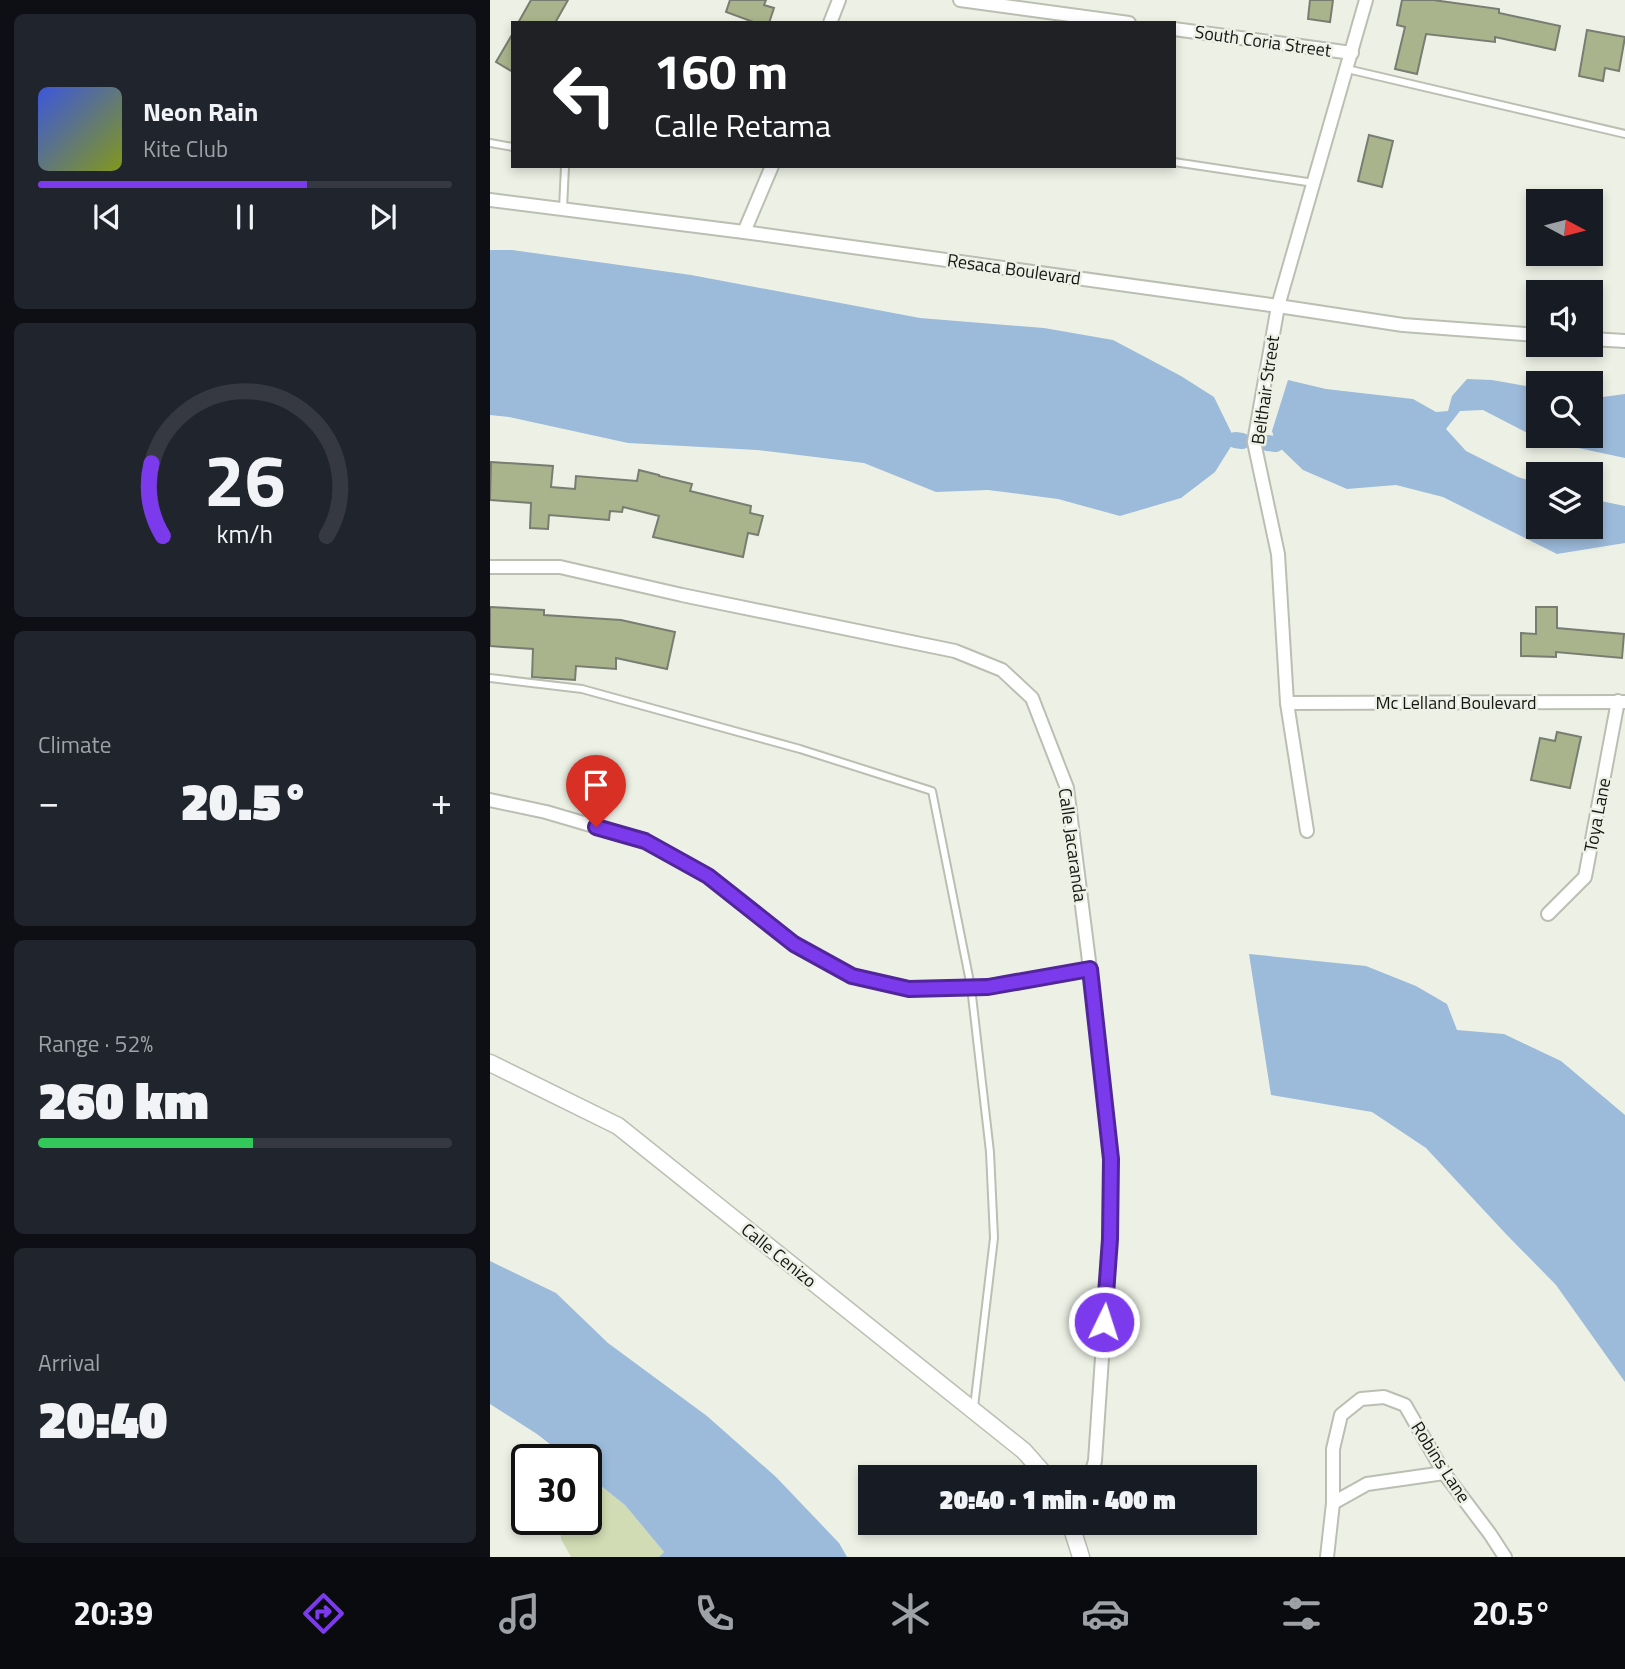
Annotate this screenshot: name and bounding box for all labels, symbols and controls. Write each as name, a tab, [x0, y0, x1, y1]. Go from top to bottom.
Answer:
street label: South Coria Street	[1193, 18, 1334, 64]
text: 160 m	[654, 33, 788, 108]
icon: left	[539, 49, 630, 140]
text: Neon Rain	[143, 92, 258, 131]
text: Calle Retama	[654, 101, 831, 149]
text: Kite Club	[143, 131, 228, 166]
north arrow	[1526, 189, 1603, 266]
map controls	[1526, 189, 1603, 539]
icon: previous	[88, 198, 126, 236]
icon: pause	[226, 198, 264, 236]
icon: next	[364, 198, 402, 236]
street label: Resaca Boulevard	[946, 246, 1082, 292]
button: sound	[1526, 280, 1603, 357]
street label: Belthair Street	[1244, 333, 1286, 446]
button: search	[1526, 371, 1603, 448]
text: 26	[204, 424, 286, 534]
button: layers	[1526, 462, 1603, 539]
text: km/h	[217, 515, 273, 553]
street label: Mc Lelland Boulevard	[1375, 689, 1537, 716]
text: Climate	[38, 727, 111, 762]
pin	[566, 755, 626, 827]
text: 20.5°	[180, 761, 310, 840]
icon: arrive	[577, 766, 615, 804]
text: −	[38, 772, 59, 830]
text: +	[431, 772, 452, 830]
street label: Toya Lane	[1577, 776, 1617, 854]
street label: Calle Jacaranda	[1052, 786, 1094, 904]
text: Range · 52%	[38, 1026, 153, 1061]
text: 260 km	[38, 1060, 209, 1139]
street label: Calle Cenizo	[735, 1216, 823, 1294]
position arrow	[1067, 1285, 1141, 1359]
text: Arrival	[38, 1345, 100, 1380]
text: 20:40	[38, 1379, 167, 1458]
street label: Robins Lane	[1405, 1416, 1477, 1508]
speed limit sign: 30	[511, 1444, 602, 1535]
text: 20:40 · 1 min · 400 m	[939, 1480, 1176, 1519]
text: 20:39	[73, 1589, 153, 1637]
icon: directions	[299, 1589, 348, 1638]
icon: music	[495, 1589, 544, 1638]
icon: phone	[690, 1589, 739, 1638]
icon: climate	[886, 1589, 935, 1638]
icon: car	[1081, 1589, 1130, 1638]
icon: filters	[1277, 1589, 1326, 1638]
text: 20.5°	[1472, 1589, 1552, 1637]

